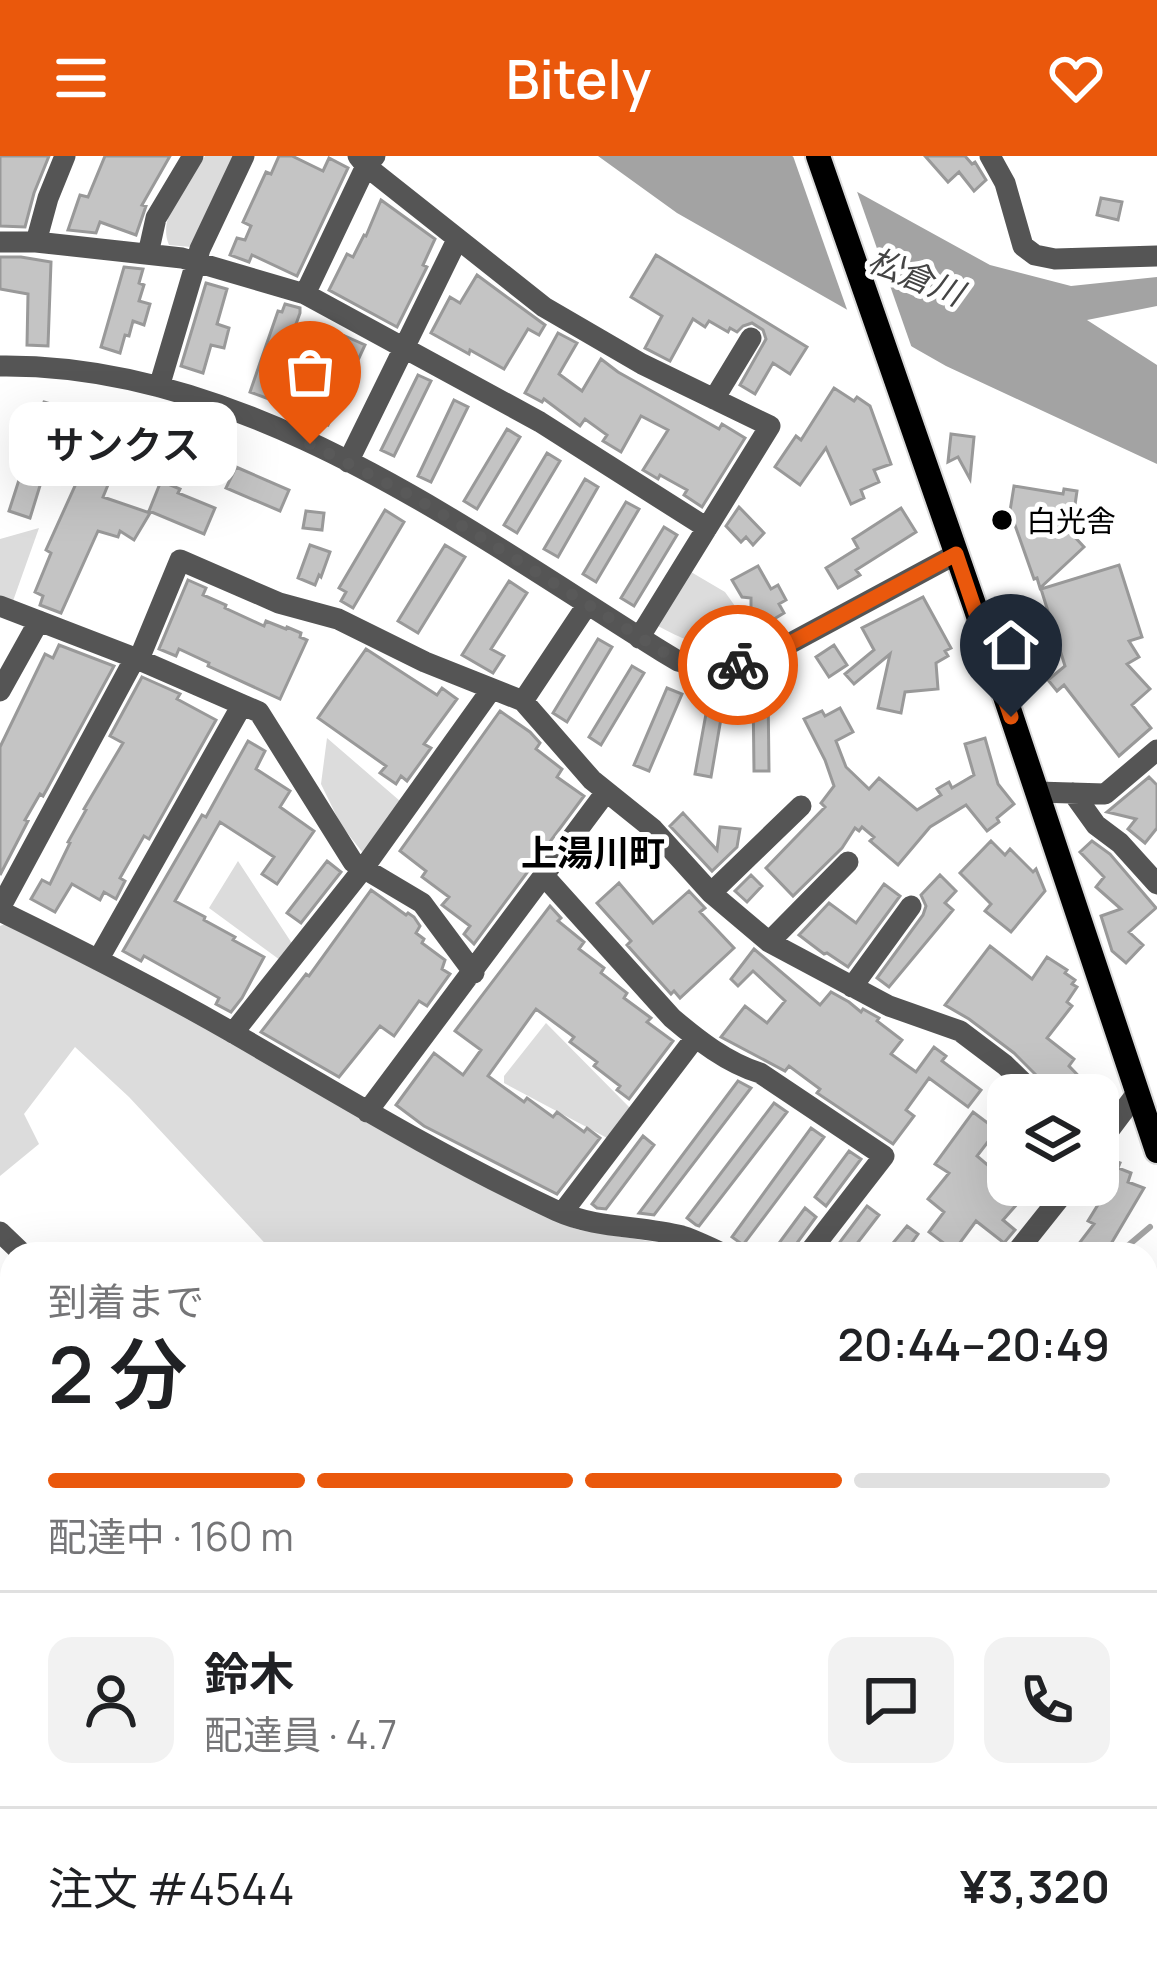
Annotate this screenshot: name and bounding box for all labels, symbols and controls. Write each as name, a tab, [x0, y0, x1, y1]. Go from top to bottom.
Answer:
text: Bitely	[506, 41, 651, 115]
icon: menu	[48, 45, 114, 111]
icon: heart	[1043, 45, 1109, 111]
water label: 松倉川	[862, 237, 973, 317]
pin	[259, 321, 361, 444]
icon: bag	[277, 339, 343, 405]
callout: サンクス	[10, 402, 238, 486]
text: サンクス	[46, 417, 200, 471]
place label: 白光舎	[1026, 500, 1116, 541]
marker: 白光舎	[989, 507, 1015, 533]
pin	[960, 594, 1062, 717]
courier	[678, 605, 798, 725]
icon: home	[978, 612, 1044, 678]
icon: bike	[705, 632, 771, 698]
district label: 上湯川町	[521, 828, 665, 877]
map controls	[987, 1074, 1119, 1206]
button: layers	[987, 1074, 1119, 1206]
text: 到着まで	[48, 1274, 204, 1328]
text: 20:44–20:49	[837, 1313, 1110, 1375]
text: 2 分	[48, 1320, 187, 1426]
text: 配達中 · 160 m	[48, 1509, 294, 1563]
button: person	[48, 1637, 174, 1763]
button: chat	[828, 1637, 954, 1763]
button: phone	[984, 1637, 1110, 1763]
text: 鈴木	[204, 1642, 294, 1704]
text: 配達員 · 4.7	[204, 1707, 397, 1761]
text: ¥3,320	[960, 1855, 1110, 1917]
text: 注文 #4544	[48, 1857, 294, 1919]

